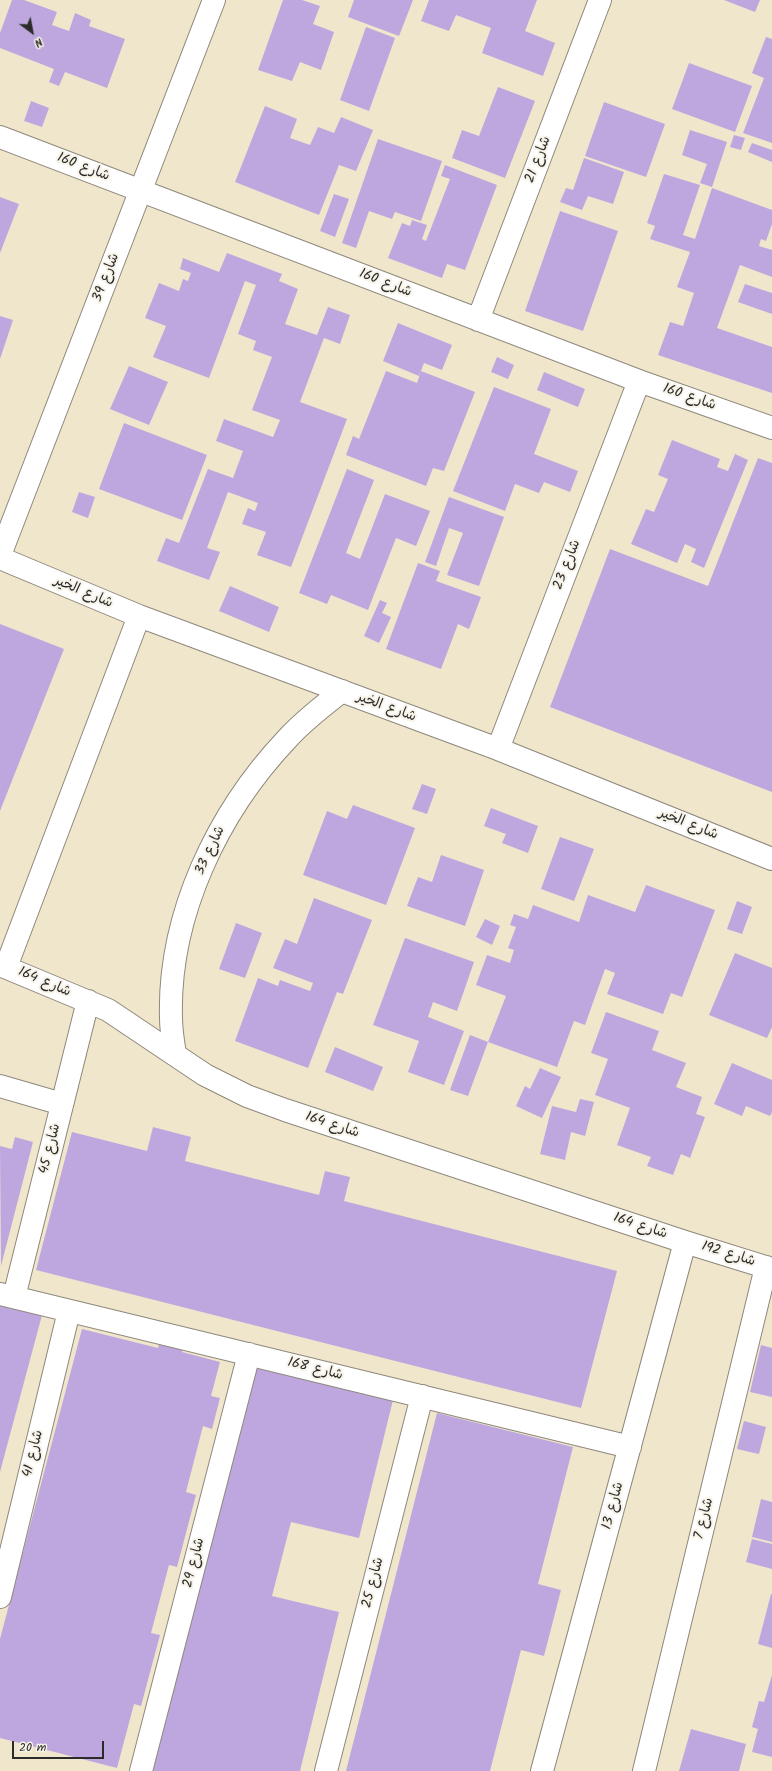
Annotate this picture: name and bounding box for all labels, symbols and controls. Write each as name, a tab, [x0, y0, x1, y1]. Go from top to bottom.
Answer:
north arrow	[12, 12, 52, 52]
text: N	[31, 33, 46, 52]
street label: شارع 21	[522, 134, 556, 186]
street label: شارع 160	[54, 150, 112, 186]
street label: شارع 39	[90, 251, 124, 305]
street label: شارع 160	[356, 266, 414, 302]
street label: شارع 160	[660, 381, 718, 415]
street label: شارع 23	[551, 538, 585, 592]
street label: شارع الخير	[51, 573, 115, 613]
street label: شارع الخير	[354, 689, 418, 727]
street label: شارع الخير	[656, 806, 720, 844]
street label: شارع 33	[192, 824, 230, 878]
street label: شارع 164	[15, 964, 73, 1002]
street label: شارع 164	[303, 1109, 361, 1143]
street label: شارع 45	[37, 1122, 65, 1176]
street label: شارع 164	[611, 1210, 669, 1244]
street label: شارع 192	[699, 1239, 757, 1271]
street label: شارع 168	[286, 1355, 344, 1385]
street label: شارع 41	[20, 1429, 48, 1479]
street label: شارع 13	[600, 1480, 628, 1532]
street label: شارع 7	[692, 1496, 718, 1542]
street label: شارع 29	[181, 1536, 209, 1590]
street label: شارع 25	[360, 1556, 388, 1610]
scale bar	[14, 1733, 106, 1759]
text: 20 m	[19, 1738, 46, 1757]

